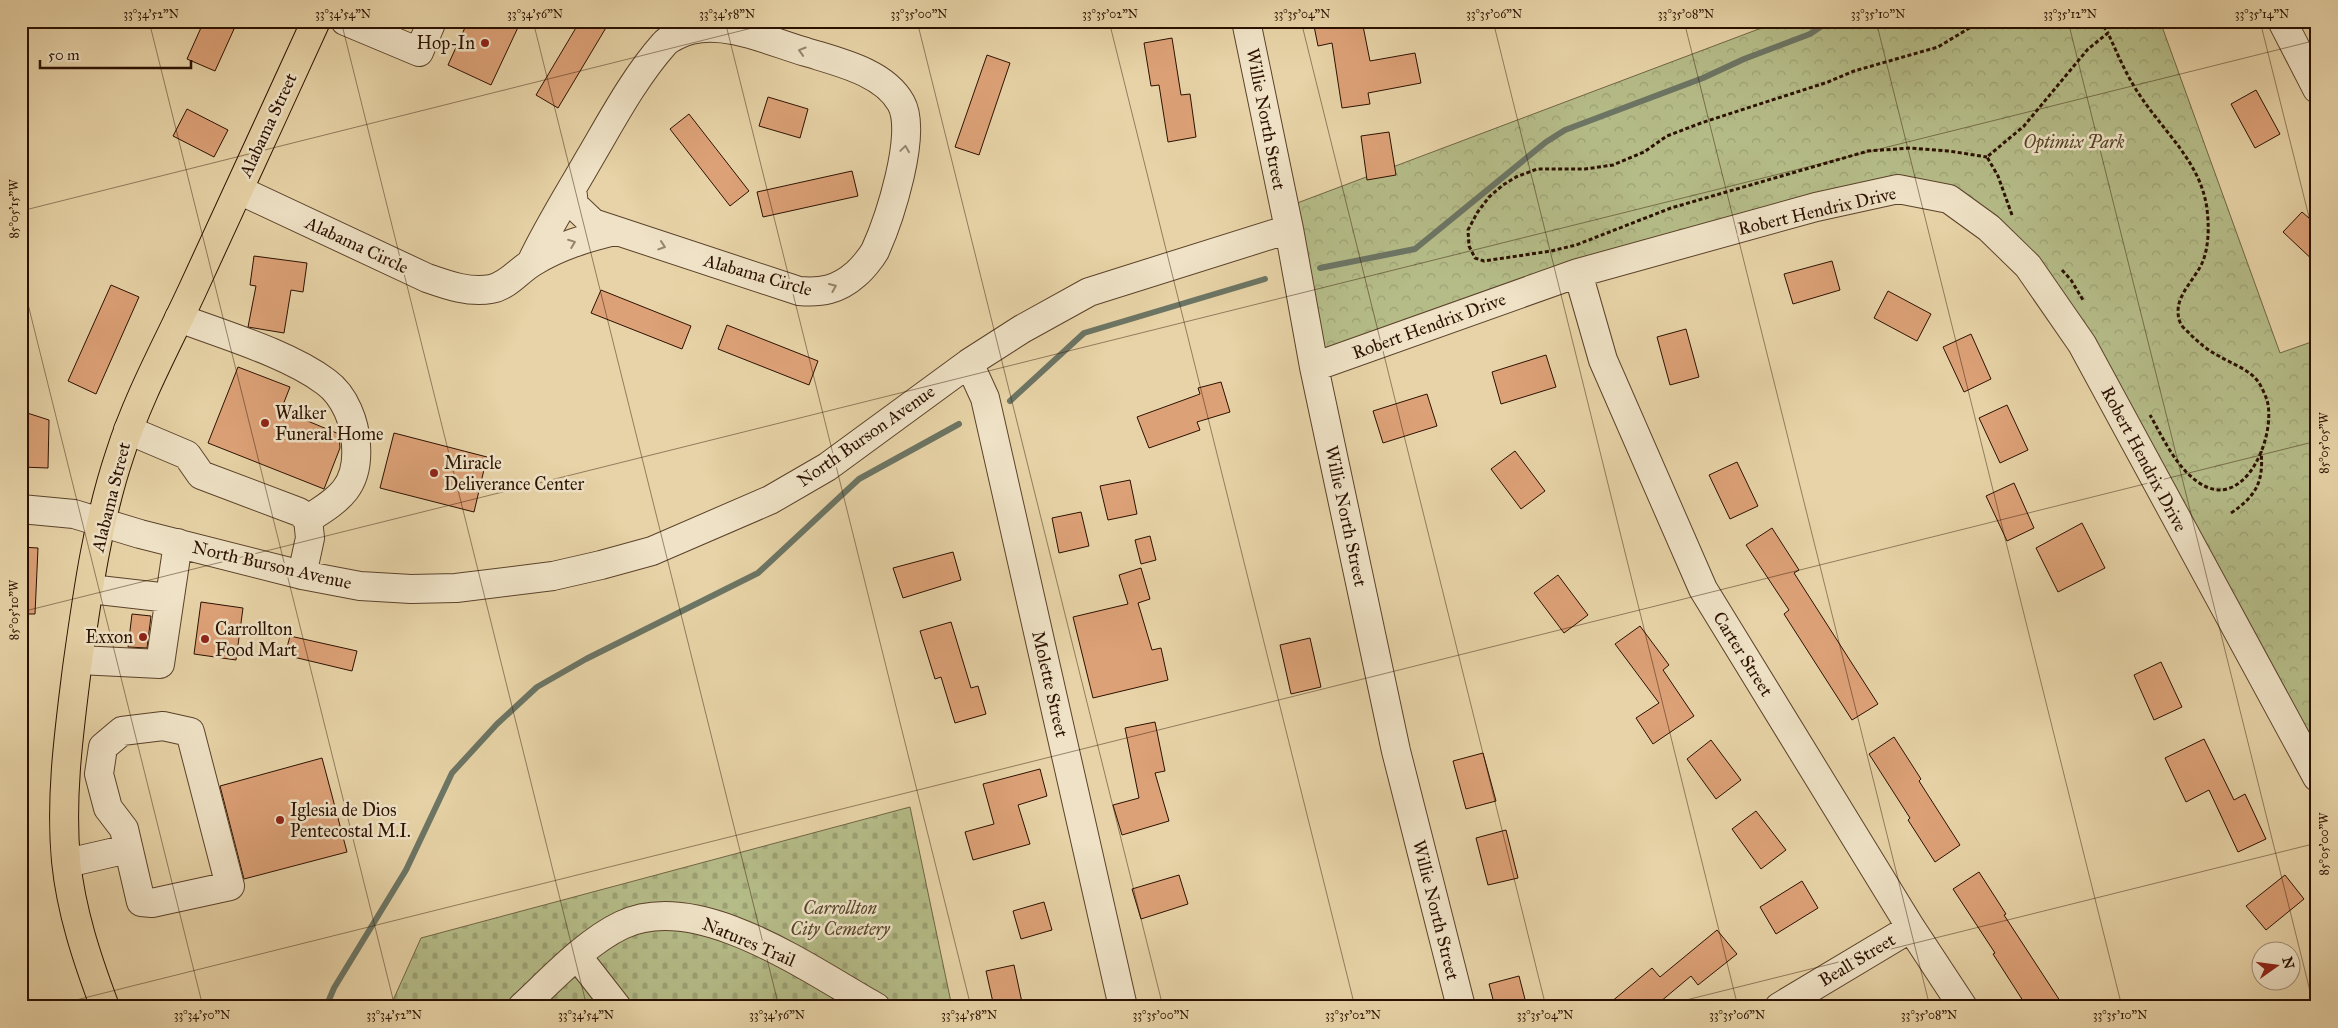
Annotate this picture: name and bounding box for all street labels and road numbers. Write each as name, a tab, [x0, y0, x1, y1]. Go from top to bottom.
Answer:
street label: Willie North Street	[1241, 46, 1291, 192]
street label: Alabama Street	[234, 69, 302, 181]
street label: Robert Hendrix Drive	[1736, 182, 1898, 240]
street label: Alabama Circle	[301, 211, 412, 278]
street label: Alabama Circle	[700, 249, 815, 301]
street label: Robert Hendrix Drive	[1349, 288, 1509, 364]
street label: North Burson Avenue	[793, 380, 939, 492]
street label: Robert Hendrix Drive	[2096, 382, 2192, 536]
street label: Alabama Street	[87, 439, 135, 555]
street label: Willie North Street	[1320, 443, 1372, 589]
street label: North Burson Avenue	[190, 536, 354, 594]
street label: Carter Street	[1708, 608, 1778, 701]
street label: Molette Street	[1027, 629, 1073, 740]
street label: Willie North Street	[1408, 838, 1464, 983]
street label: Natures Trail	[699, 913, 799, 972]
street label: Beall Street	[1815, 928, 1900, 991]

